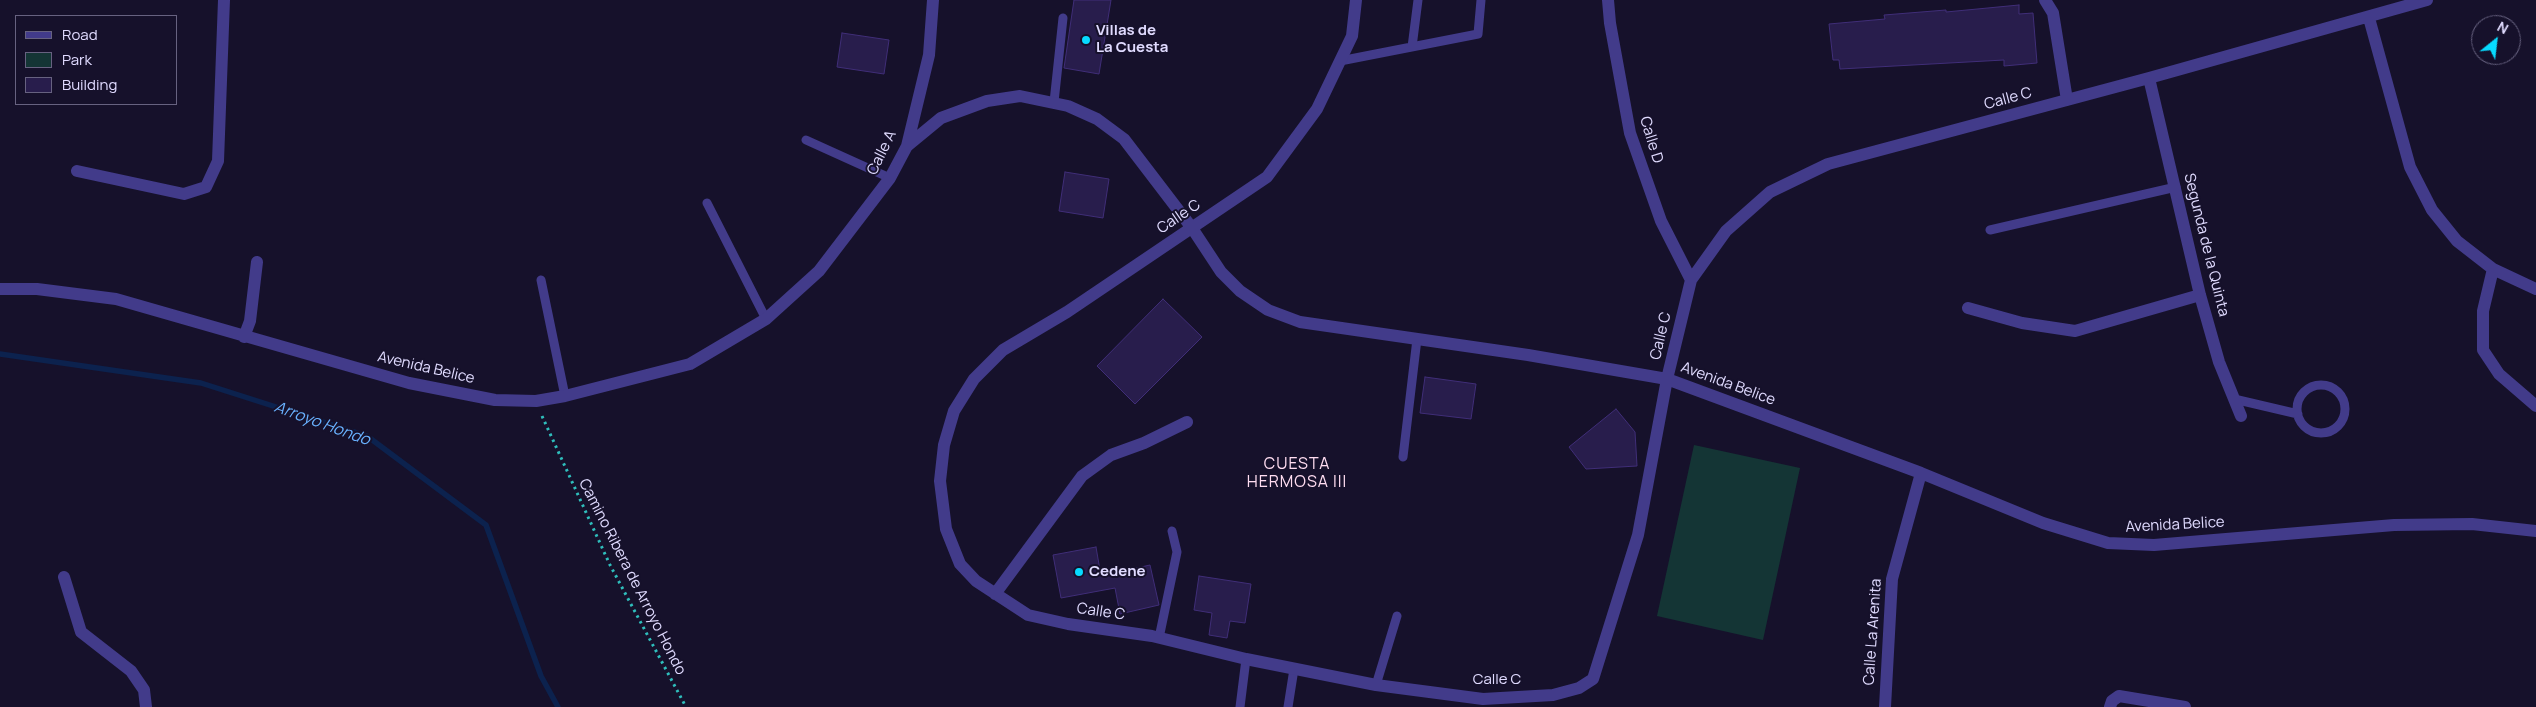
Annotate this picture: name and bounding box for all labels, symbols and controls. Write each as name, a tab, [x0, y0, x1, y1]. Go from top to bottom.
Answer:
legend	[15, 15, 178, 105]
north arrow	[2471, 15, 2521, 65]
text: N	[2494, 17, 2512, 38]
place label: Villas de La Cuesta	[1096, 22, 1168, 57]
text: Road	[62, 24, 98, 45]
marker: Villas de La Cuesta	[1080, 34, 1092, 46]
text: Park	[62, 49, 92, 70]
text: Building	[62, 74, 117, 95]
street label: Calle C	[1982, 84, 2034, 114]
street label: Calle D	[1635, 114, 1667, 166]
street label: Calle A	[864, 128, 900, 178]
street label: Segunda de la Quinta	[2179, 172, 2233, 318]
street label: Calle C	[1154, 196, 1204, 238]
street label: Calle C	[1647, 310, 1675, 362]
street label: Avenida Belice	[376, 348, 476, 388]
street label: Avenida Belice	[1678, 359, 1778, 409]
water label: Arroyo Hondo	[272, 398, 372, 450]
district label: CUESTA HERMOSA III	[1245, 455, 1349, 493]
street label: Camino Ribera de Arroyo Hondo	[575, 476, 689, 678]
street label: Avenida Belice	[2125, 513, 2225, 537]
place label: Cedene	[1089, 563, 1145, 581]
marker: Cedene	[1073, 566, 1085, 578]
street label: Calle La Arenita	[1860, 578, 1886, 686]
street label: Calle C	[1076, 600, 1126, 624]
street label: Calle C	[1473, 671, 1521, 689]

